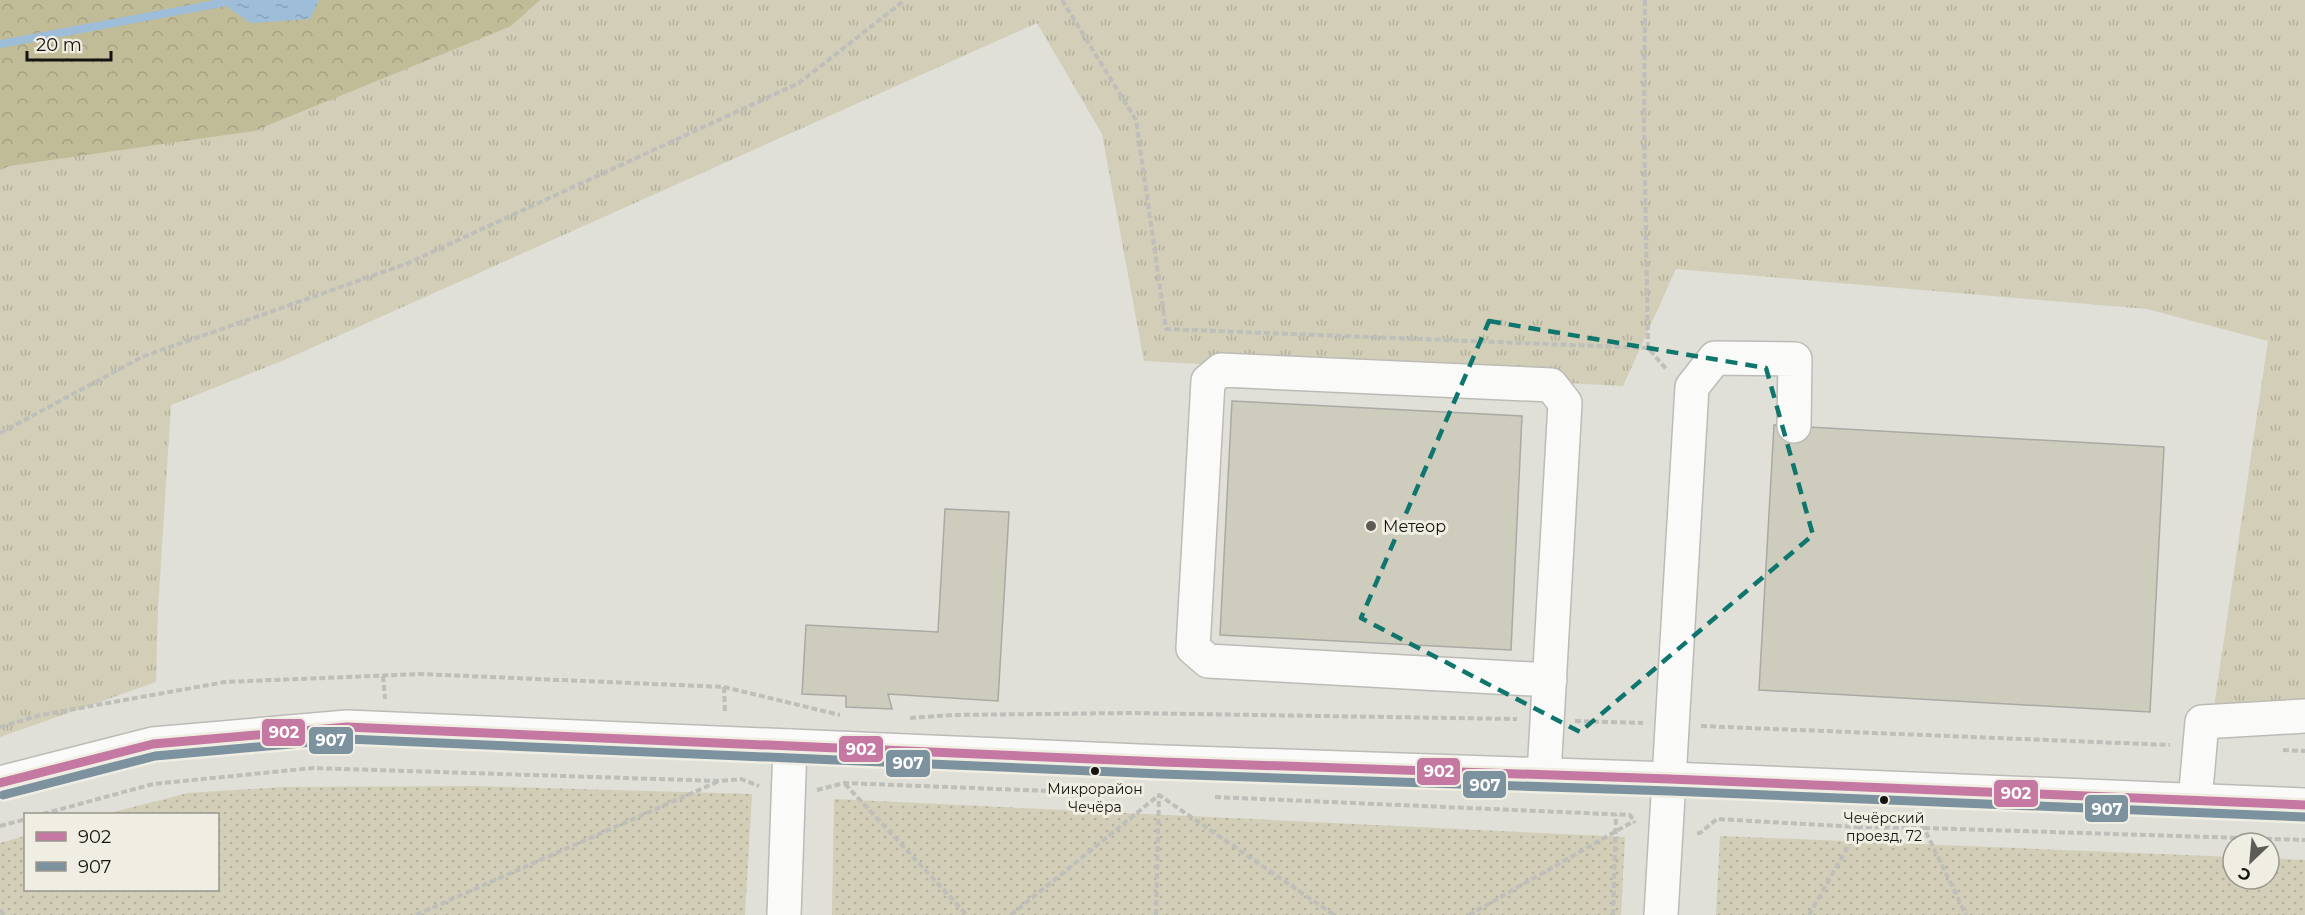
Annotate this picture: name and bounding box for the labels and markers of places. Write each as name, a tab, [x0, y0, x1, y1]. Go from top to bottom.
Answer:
place label: Метеор	[1383, 517, 1446, 536]
marker: Метеор	[1364, 519, 1378, 533]
marker: Микрорайон Чечёра	[1089, 765, 1101, 777]
place label: Микрорайон Чечёра	[1047, 780, 1143, 816]
marker: Чечёрский проезд, 72	[1878, 794, 1890, 806]
place label: Чечёрский проезд, 72	[1844, 809, 1924, 845]

